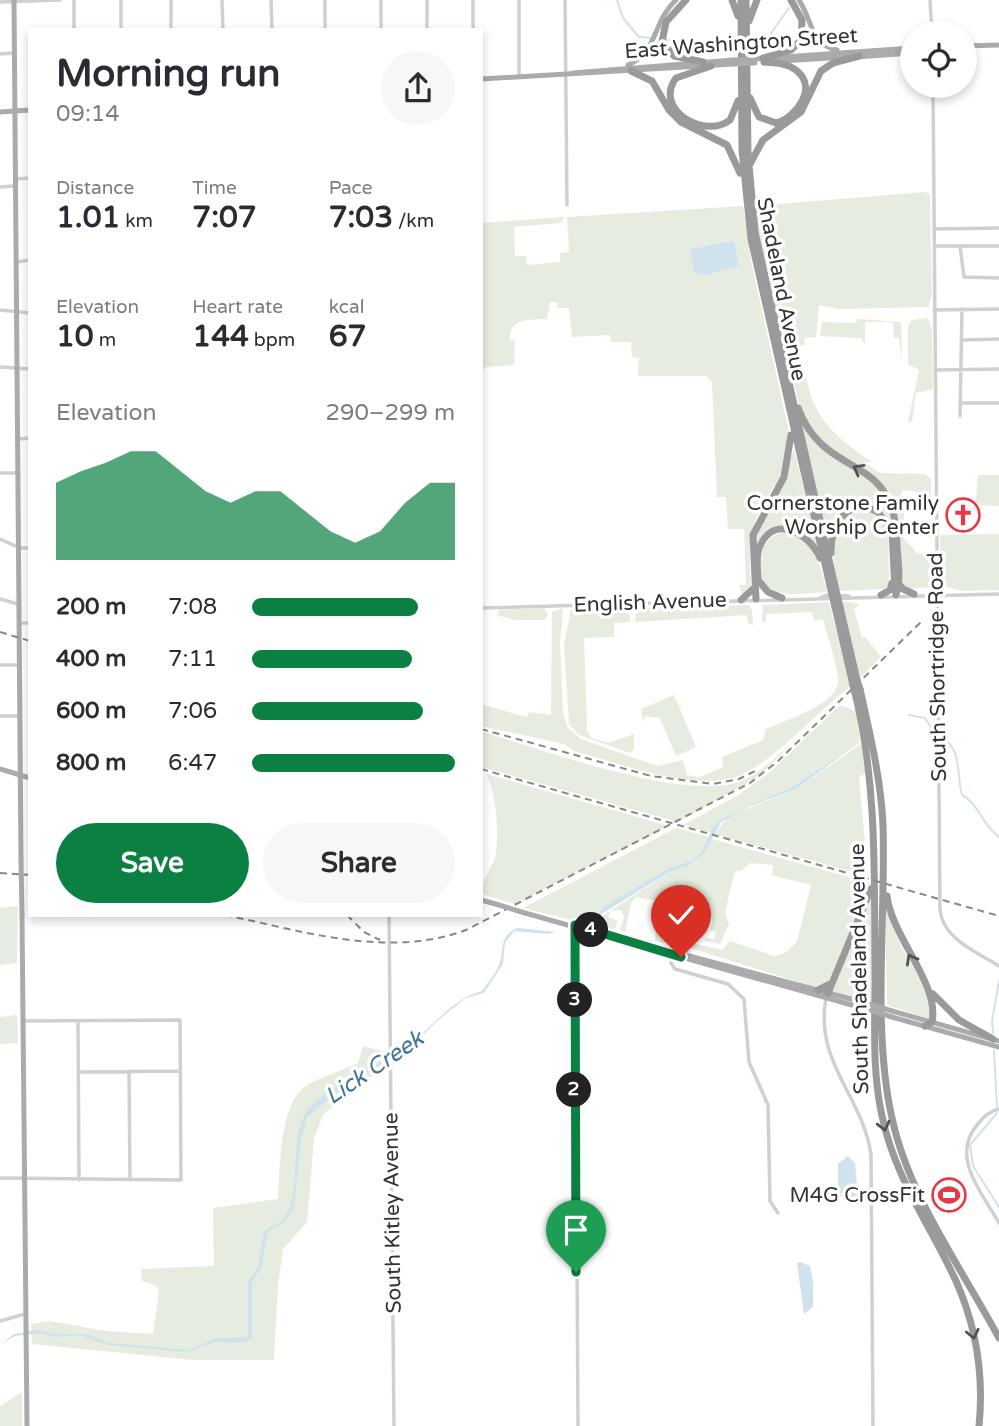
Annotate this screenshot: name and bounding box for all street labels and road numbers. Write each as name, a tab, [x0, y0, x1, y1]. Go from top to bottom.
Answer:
street label: East Washington Street	[624, 23, 859, 64]
street label: Shadeland Avenue	[751, 195, 812, 383]
street label: South Shortridge Road	[923, 552, 952, 782]
street label: English Avenue	[573, 587, 727, 618]
street label: South Shadeland Avenue	[845, 843, 874, 1095]
street label: South Kitley Avenue	[378, 1112, 407, 1314]

